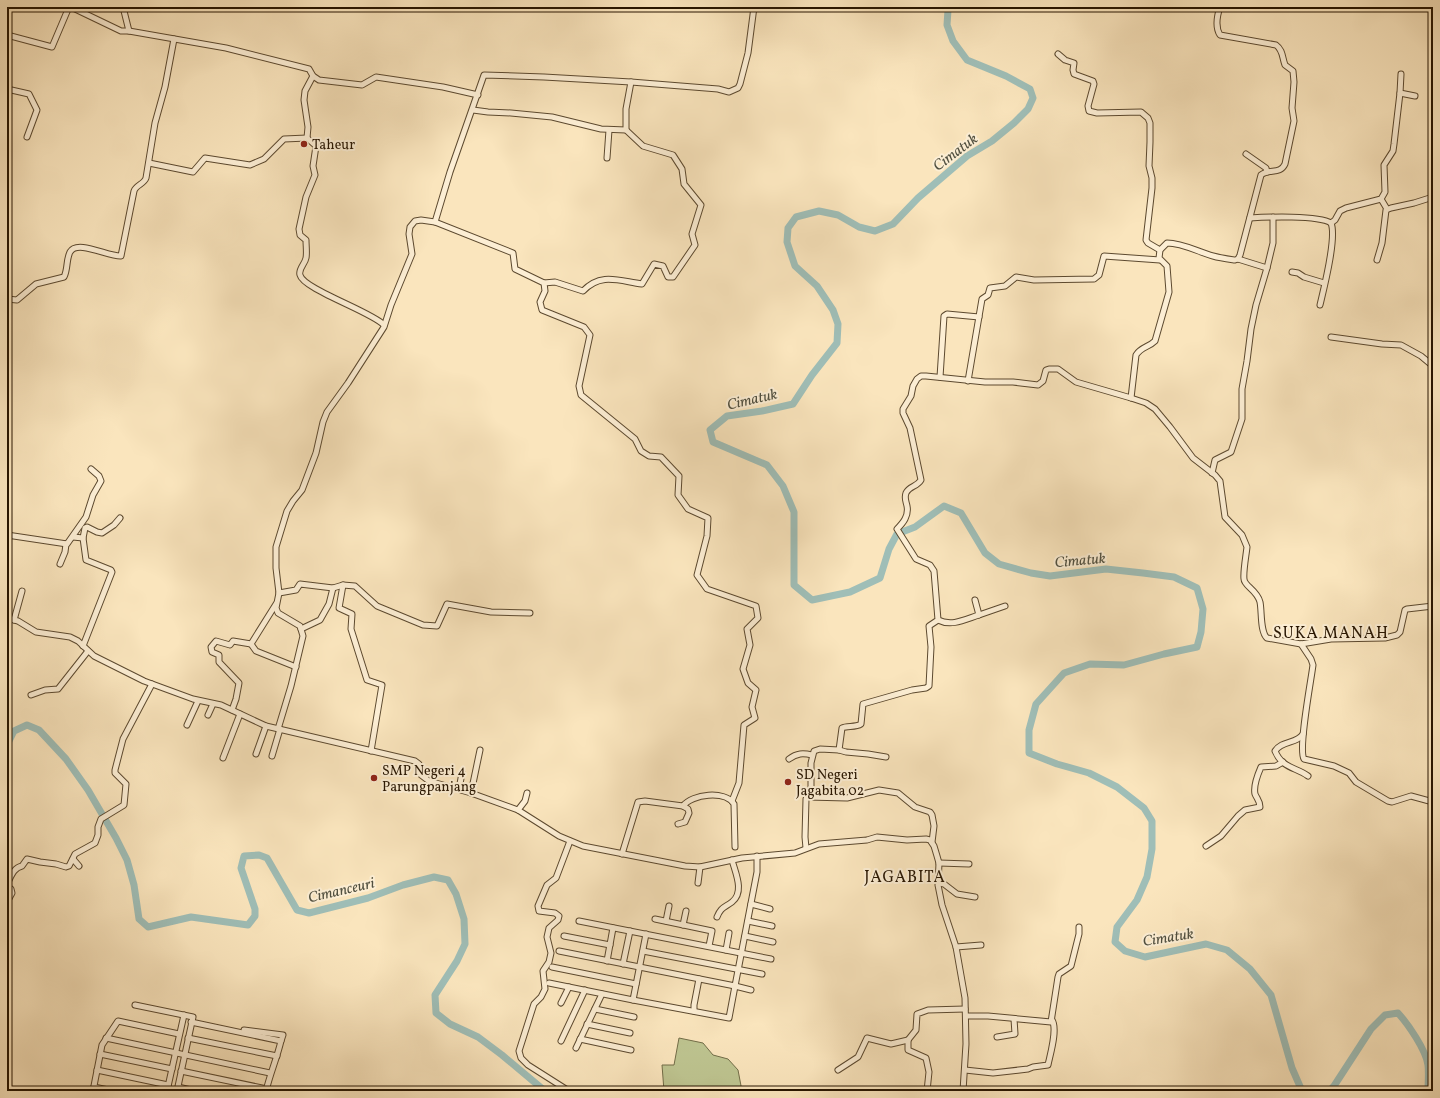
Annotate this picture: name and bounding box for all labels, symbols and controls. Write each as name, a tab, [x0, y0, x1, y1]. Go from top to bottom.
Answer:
water label: Cimatuk	[929, 129, 983, 177]
place label: Taheur	[312, 136, 355, 155]
marker: Taheur	[299, 139, 309, 149]
water label: Cimatuk	[725, 384, 780, 416]
water label: Cimatuk	[1054, 549, 1107, 574]
district label: SUKA MANAH	[1273, 623, 1389, 645]
place label: SMP Negeri 4 Parungpanjang	[382, 762, 476, 797]
place label: SD Negeri Jagabita 02	[796, 766, 864, 801]
marker: SMP Negeri 4 Parungpanjang	[369, 773, 379, 783]
marker: SD Negeri Jagabita 02	[783, 777, 793, 787]
district label: JAGABITA	[864, 867, 946, 889]
water label: Cimanceuri	[306, 874, 377, 909]
water label: Cimatuk	[1141, 924, 1195, 953]

